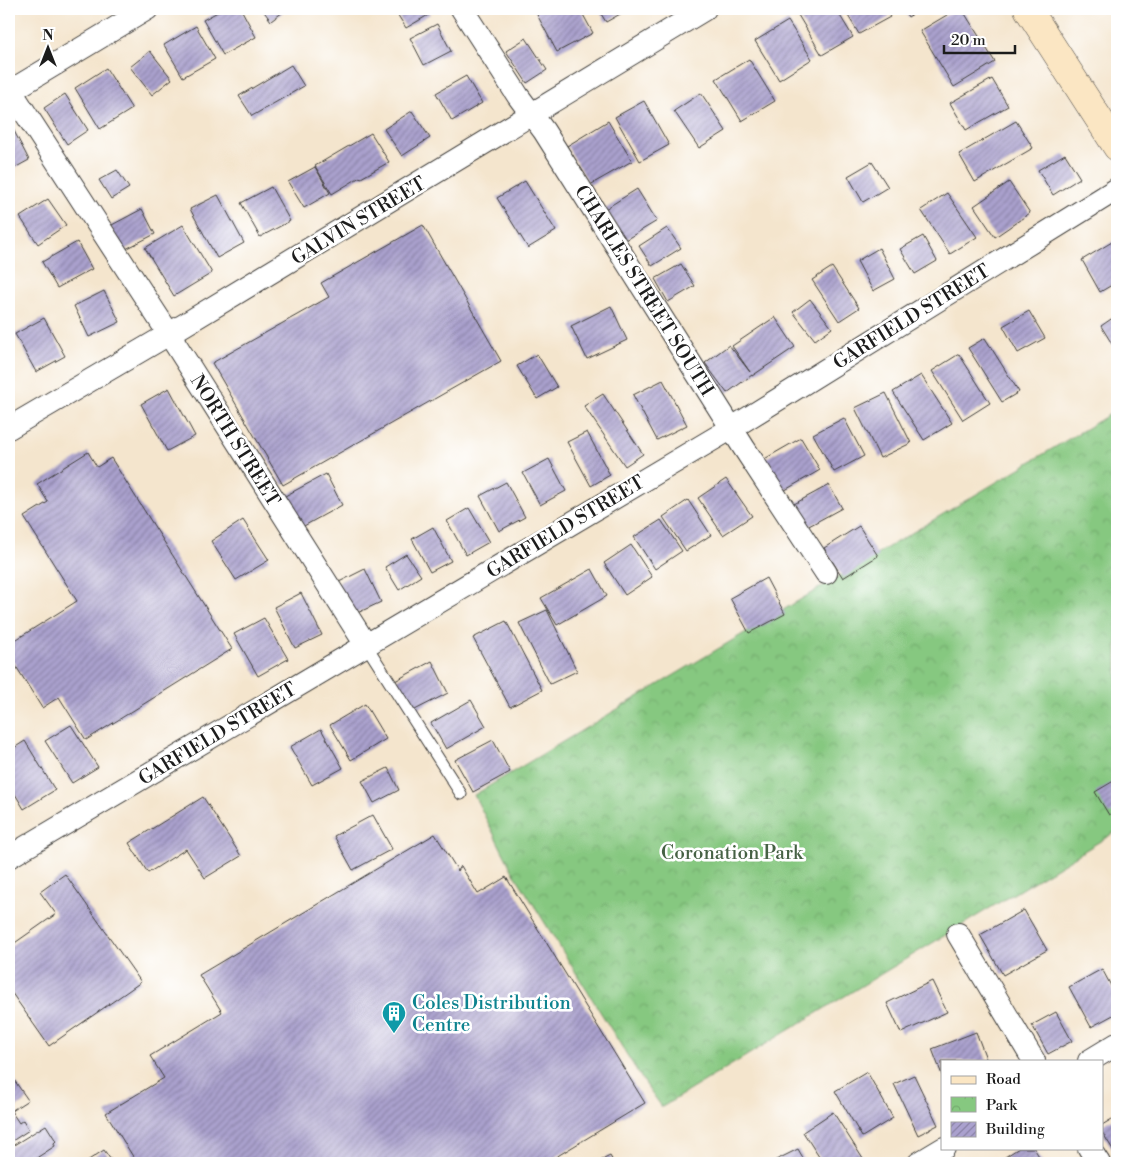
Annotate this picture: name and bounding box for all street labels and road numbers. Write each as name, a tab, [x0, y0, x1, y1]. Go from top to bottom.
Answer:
street label: GALVIN STREET	[287, 171, 430, 270]
street label: CHARLES STREET SOUTH	[569, 181, 719, 400]
street label: GARFIELD STREET	[829, 259, 994, 375]
street label: NORTH STREET	[185, 370, 285, 511]
street label: GARFIELD STREET	[482, 470, 649, 584]
street label: GARFIELD STREET	[134, 677, 301, 791]

